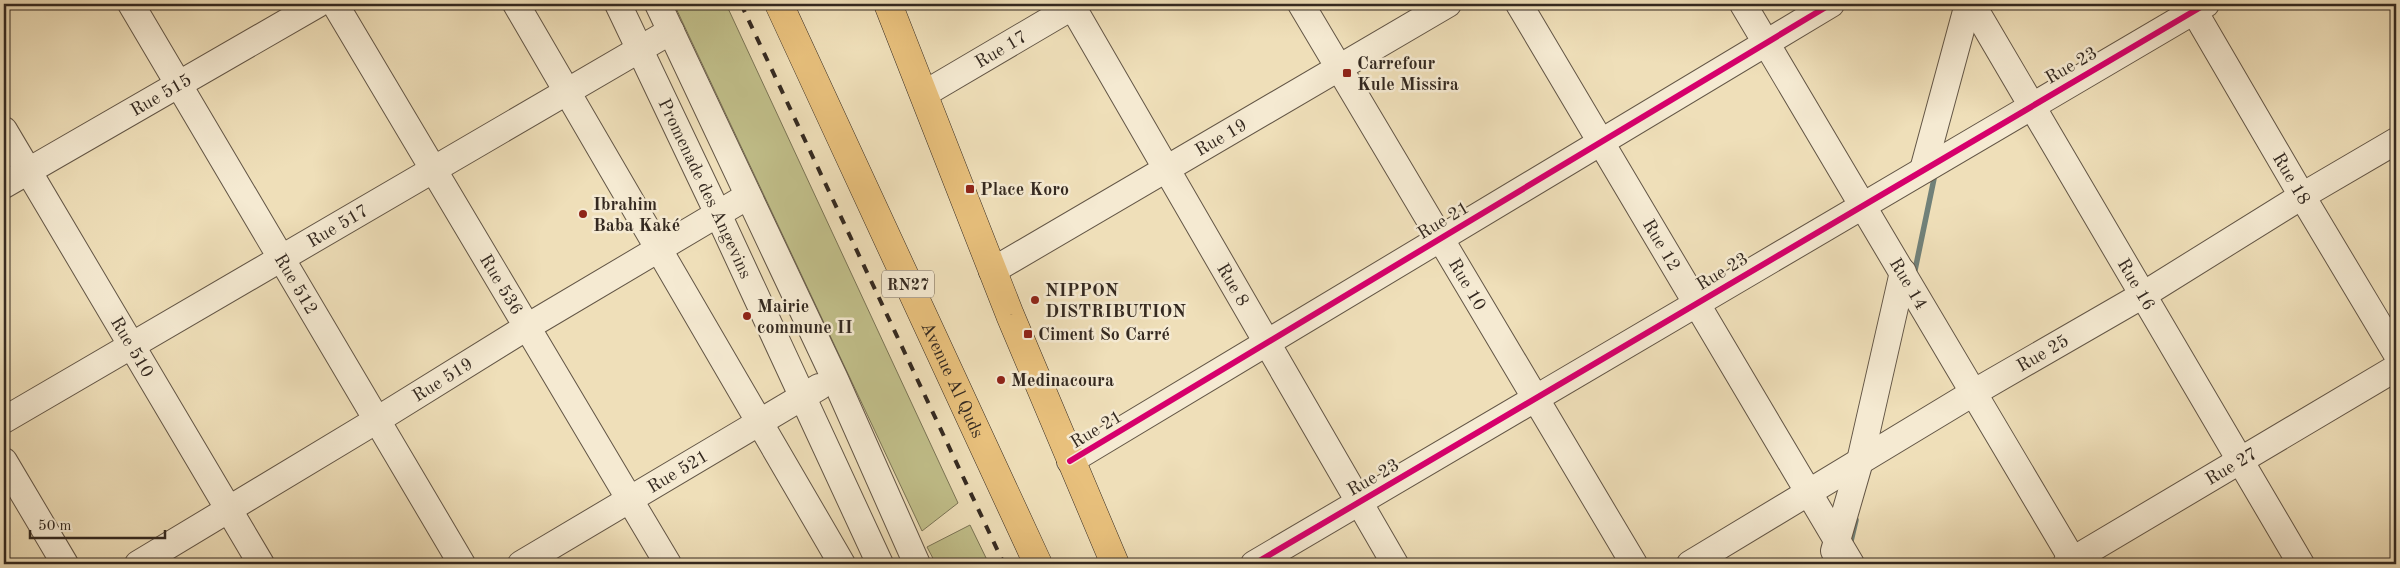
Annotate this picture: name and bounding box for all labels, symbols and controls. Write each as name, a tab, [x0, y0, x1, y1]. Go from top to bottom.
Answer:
street label: Rue 17	[972, 28, 1030, 72]
street label: Rue 23	[2042, 44, 2101, 88]
place label: Carrefour Kule Missira	[1357, 55, 1459, 94]
marker: Carrefour Kule Missira	[1341, 67, 1353, 79]
street label: Rue 515	[128, 71, 195, 120]
street label: Promenade des Angevins	[654, 96, 755, 282]
street label: Rue 19	[1192, 116, 1250, 160]
street label: Rue 18	[2269, 150, 2313, 208]
place label: Place Koro	[980, 181, 1069, 199]
marker: Place Koro	[964, 183, 976, 195]
place label: Ibrahim Baba Kaké	[593, 196, 680, 235]
street label: Rue 21	[1415, 199, 1472, 243]
street label: Rue 517	[304, 202, 372, 251]
marker: Ibrahim Baba Kaké	[577, 208, 589, 220]
street label: Rue 12	[1639, 216, 1683, 274]
street label: Rue 23	[1694, 250, 1751, 294]
street label: Rue 512	[271, 251, 320, 318]
street label: Rue 536	[476, 251, 526, 318]
street label: Rue 14	[1886, 255, 1930, 313]
street label: Rue 10	[1445, 256, 1489, 314]
street label: Rue 16	[2114, 256, 2158, 314]
street label: Rue 8	[1213, 260, 1252, 309]
road number: RN27	[882, 270, 934, 298]
place label: NIPPON DISTRIBUTION	[1045, 282, 1186, 321]
marker: NIPPON DISTRIBUTION	[1029, 294, 1041, 306]
place label: Mairie commune II	[757, 298, 853, 337]
marker: Mairie commune II	[741, 310, 753, 322]
street label: Rue 510	[107, 314, 156, 381]
street label: Avenue Al Quds	[917, 319, 986, 441]
place label: Ciment So Carré	[1038, 326, 1170, 344]
marker: Ciment So Carré	[1022, 328, 1034, 340]
street label: Rue 25	[2014, 332, 2072, 376]
street label: Rue 519	[410, 355, 476, 406]
place label: Medinacoura	[1011, 372, 1114, 390]
marker: Medinacoura	[995, 374, 1007, 386]
street label: Rue 21	[1068, 408, 1125, 452]
street label: Rue 27	[2203, 445, 2261, 489]
street label: Rue 521	[645, 447, 711, 497]
street label: Rue 23	[1344, 456, 1403, 500]
scale bar	[30, 508, 165, 540]
text: 50 m	[38, 519, 72, 534]

